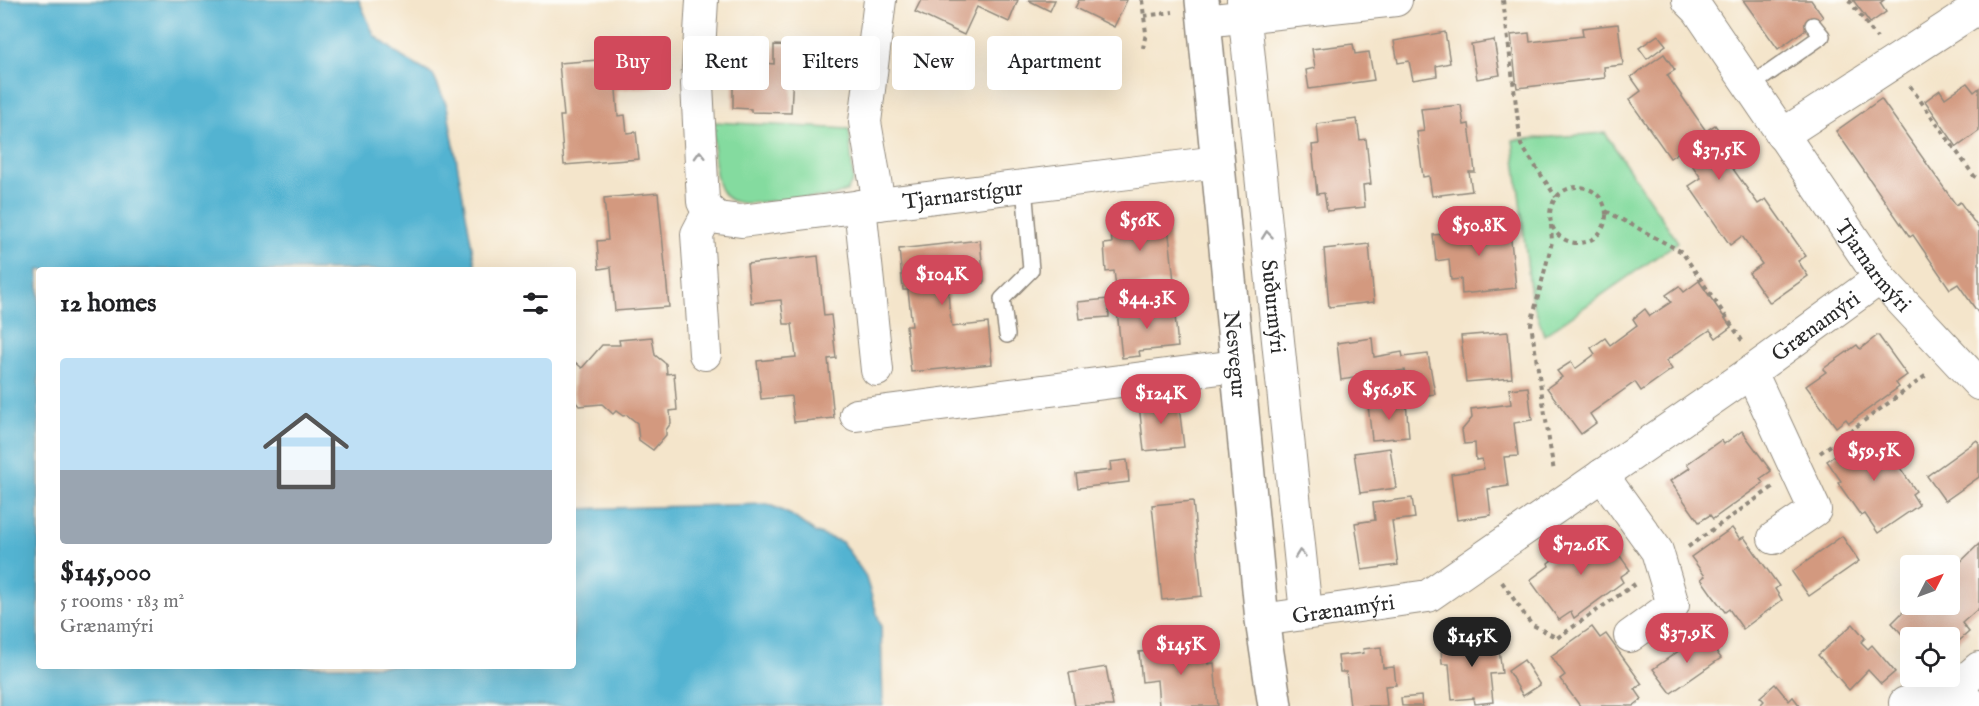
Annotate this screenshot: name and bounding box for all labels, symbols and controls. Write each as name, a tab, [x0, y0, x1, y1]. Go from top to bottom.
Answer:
chip: Buy	[594, 36, 671, 90]
chip: Rent	[683, 36, 769, 90]
chip: Filters	[781, 36, 880, 90]
chip: New	[892, 36, 975, 90]
chip: Apartment	[987, 36, 1122, 90]
pin: $37.5K	[1670, 130, 1768, 181]
text: $37.5K	[1692, 137, 1746, 162]
one-way arrow	[693, 151, 706, 160]
street label: Tjarnarstígur	[901, 174, 1025, 217]
pin: $56K	[1104, 201, 1176, 252]
pin: $50.8K	[1430, 206, 1528, 257]
text: $56K	[1119, 208, 1161, 233]
text: $50.8K	[1452, 213, 1506, 238]
street label: Tjarnarmýri	[1828, 214, 1917, 319]
one-way arrow	[1261, 231, 1274, 240]
pin: $104K	[900, 255, 984, 306]
street label: Suðurmýri	[1254, 258, 1291, 355]
text: $104K	[916, 262, 968, 287]
pin: $44.3K	[1098, 279, 1196, 330]
street label: Grænamýri	[1766, 285, 1866, 369]
text: $44.3K	[1118, 286, 1176, 311]
text: 12 homes	[60, 287, 156, 320]
icon: filters	[519, 287, 552, 320]
street label: Nesvegur	[1216, 310, 1252, 399]
pin: $56.9K	[1340, 370, 1438, 421]
pin: $124K	[1119, 374, 1203, 425]
text: $56.9K	[1362, 377, 1416, 402]
text: $124K	[1135, 381, 1187, 406]
icon: home	[252, 397, 360, 505]
pin: $59.5K	[1825, 431, 1923, 482]
text: $59.5K	[1847, 438, 1901, 463]
pin: $72.6K	[1532, 525, 1630, 576]
text: $72.6K	[1552, 532, 1610, 557]
one-way arrow	[1294, 550, 1307, 559]
north arrow	[1900, 555, 1960, 615]
map controls	[1900, 555, 1960, 687]
text: $145,000	[60, 556, 151, 589]
text: 5 rooms · 183 m²	[60, 589, 184, 614]
street label: Grænamýri	[1290, 589, 1397, 631]
pin: $37.9K	[1638, 613, 1736, 664]
text: Grænamýri	[60, 614, 154, 639]
pin: $145K	[1430, 617, 1514, 668]
text: $37.9K	[1659, 620, 1715, 645]
text: $145K	[1447, 624, 1497, 649]
pin: $145K	[1139, 625, 1223, 676]
button: locate	[1900, 627, 1960, 687]
text: $145K	[1156, 632, 1206, 657]

